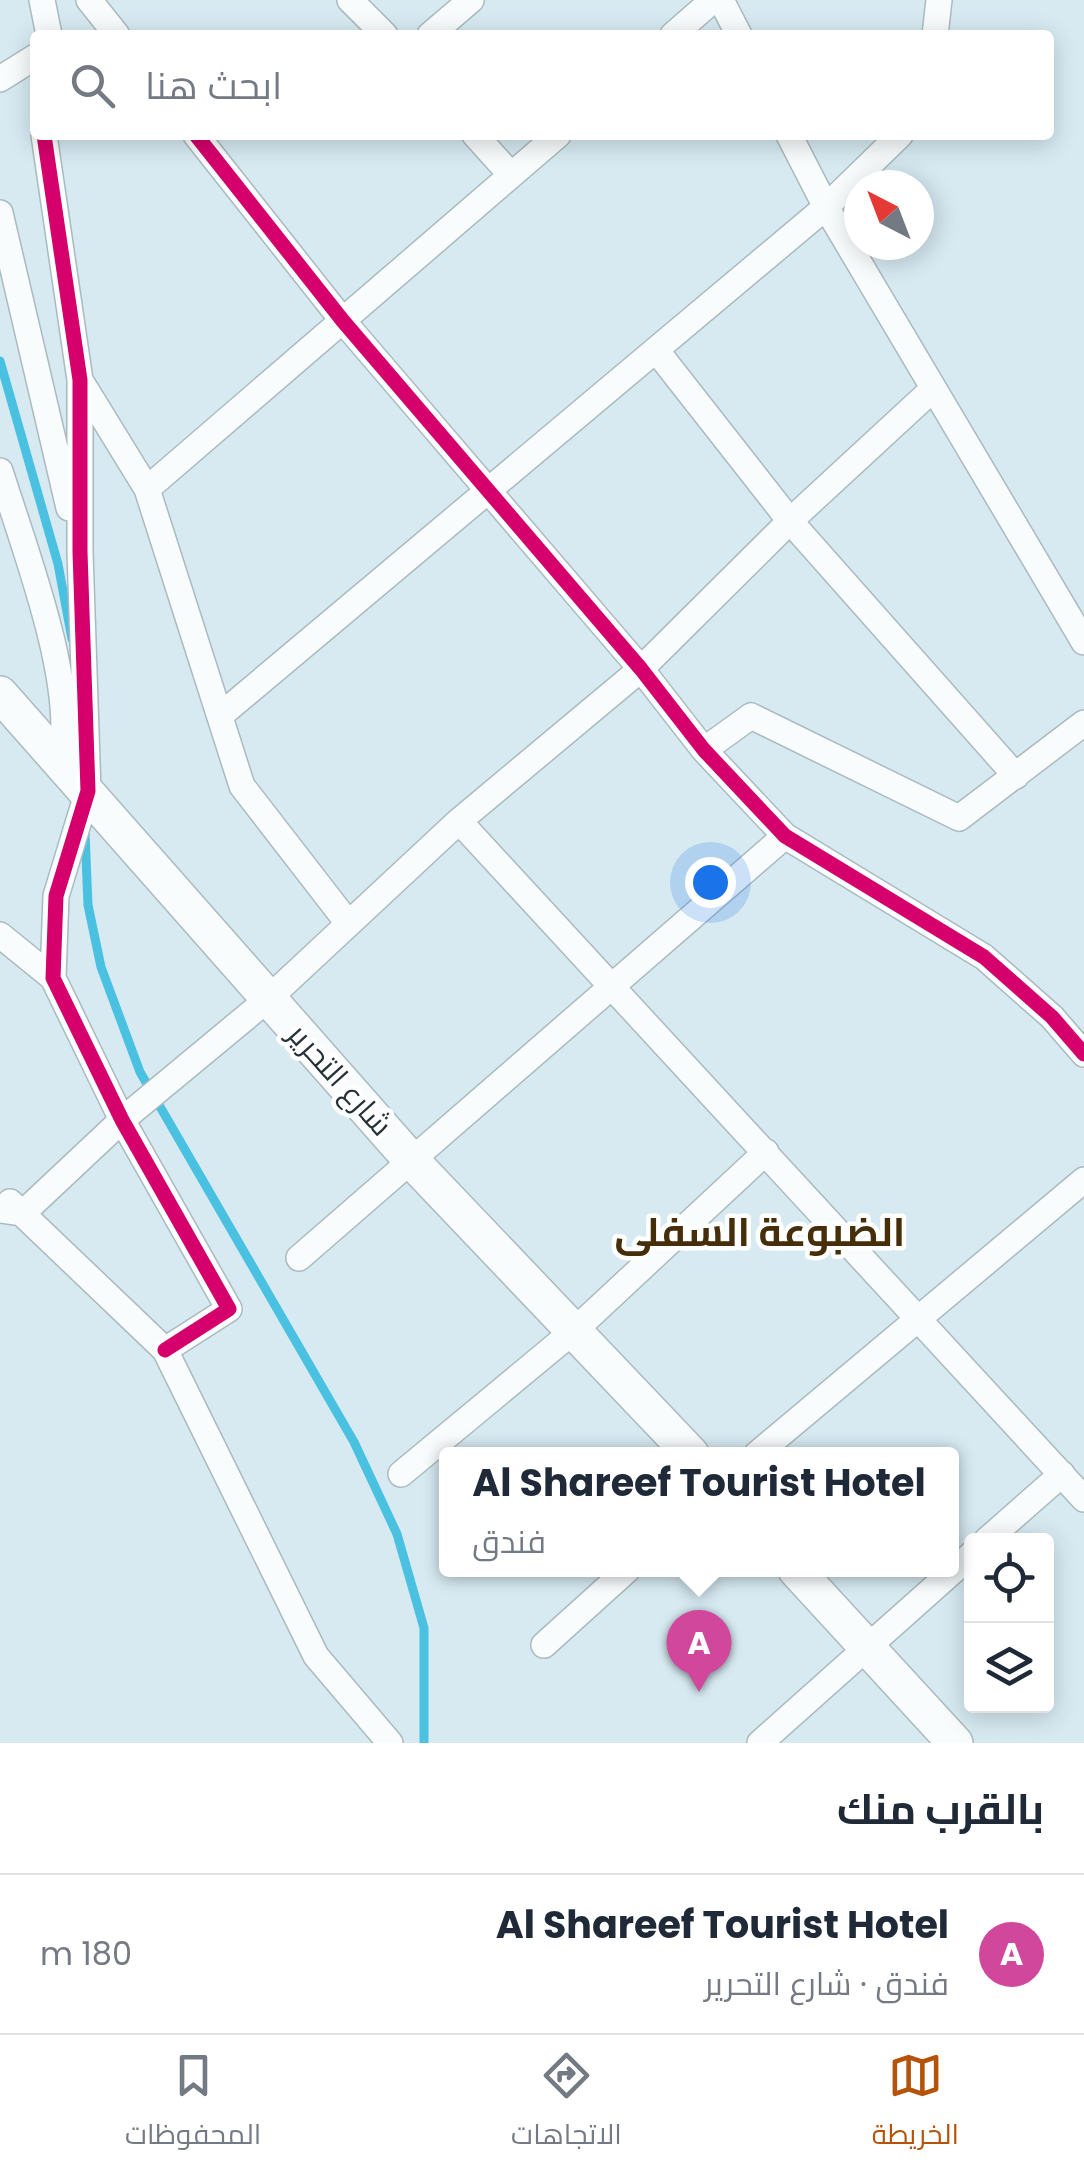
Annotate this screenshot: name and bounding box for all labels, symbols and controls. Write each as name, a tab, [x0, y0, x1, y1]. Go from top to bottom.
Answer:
search box	[30, 30, 1054, 140]
icon: search	[65, 58, 120, 113]
text: ابحث هنا	[145, 59, 282, 112]
north arrow	[844, 170, 934, 260]
your location	[685, 857, 736, 908]
street label: شارع التحرير	[277, 1013, 402, 1145]
district label: الضبوعة السفلى	[615, 1204, 905, 1260]
popup	[439, 1447, 959, 1577]
text: Al Shareef Tourist Hotel	[472, 1456, 926, 1509]
text: فندق	[472, 1519, 546, 1564]
map controls	[964, 1533, 1054, 1713]
button: locate	[964, 1533, 1054, 1623]
pin: A	[666, 1610, 732, 1692]
button: layers	[964, 1623, 1054, 1713]
text: بالقرب منك	[837, 1780, 1044, 1839]
text: Al Shareef Tourist Hotel	[496, 1898, 949, 1951]
text: 180 m	[40, 1931, 132, 1976]
text: A	[1000, 1931, 1023, 1976]
text: فندق · شارع التحرير	[705, 1961, 949, 2006]
tab: المحفوظات	[125, 2048, 261, 2160]
tab: الاتجاهات	[511, 2048, 622, 2160]
tab: الخريطة	[872, 2048, 959, 2160]

